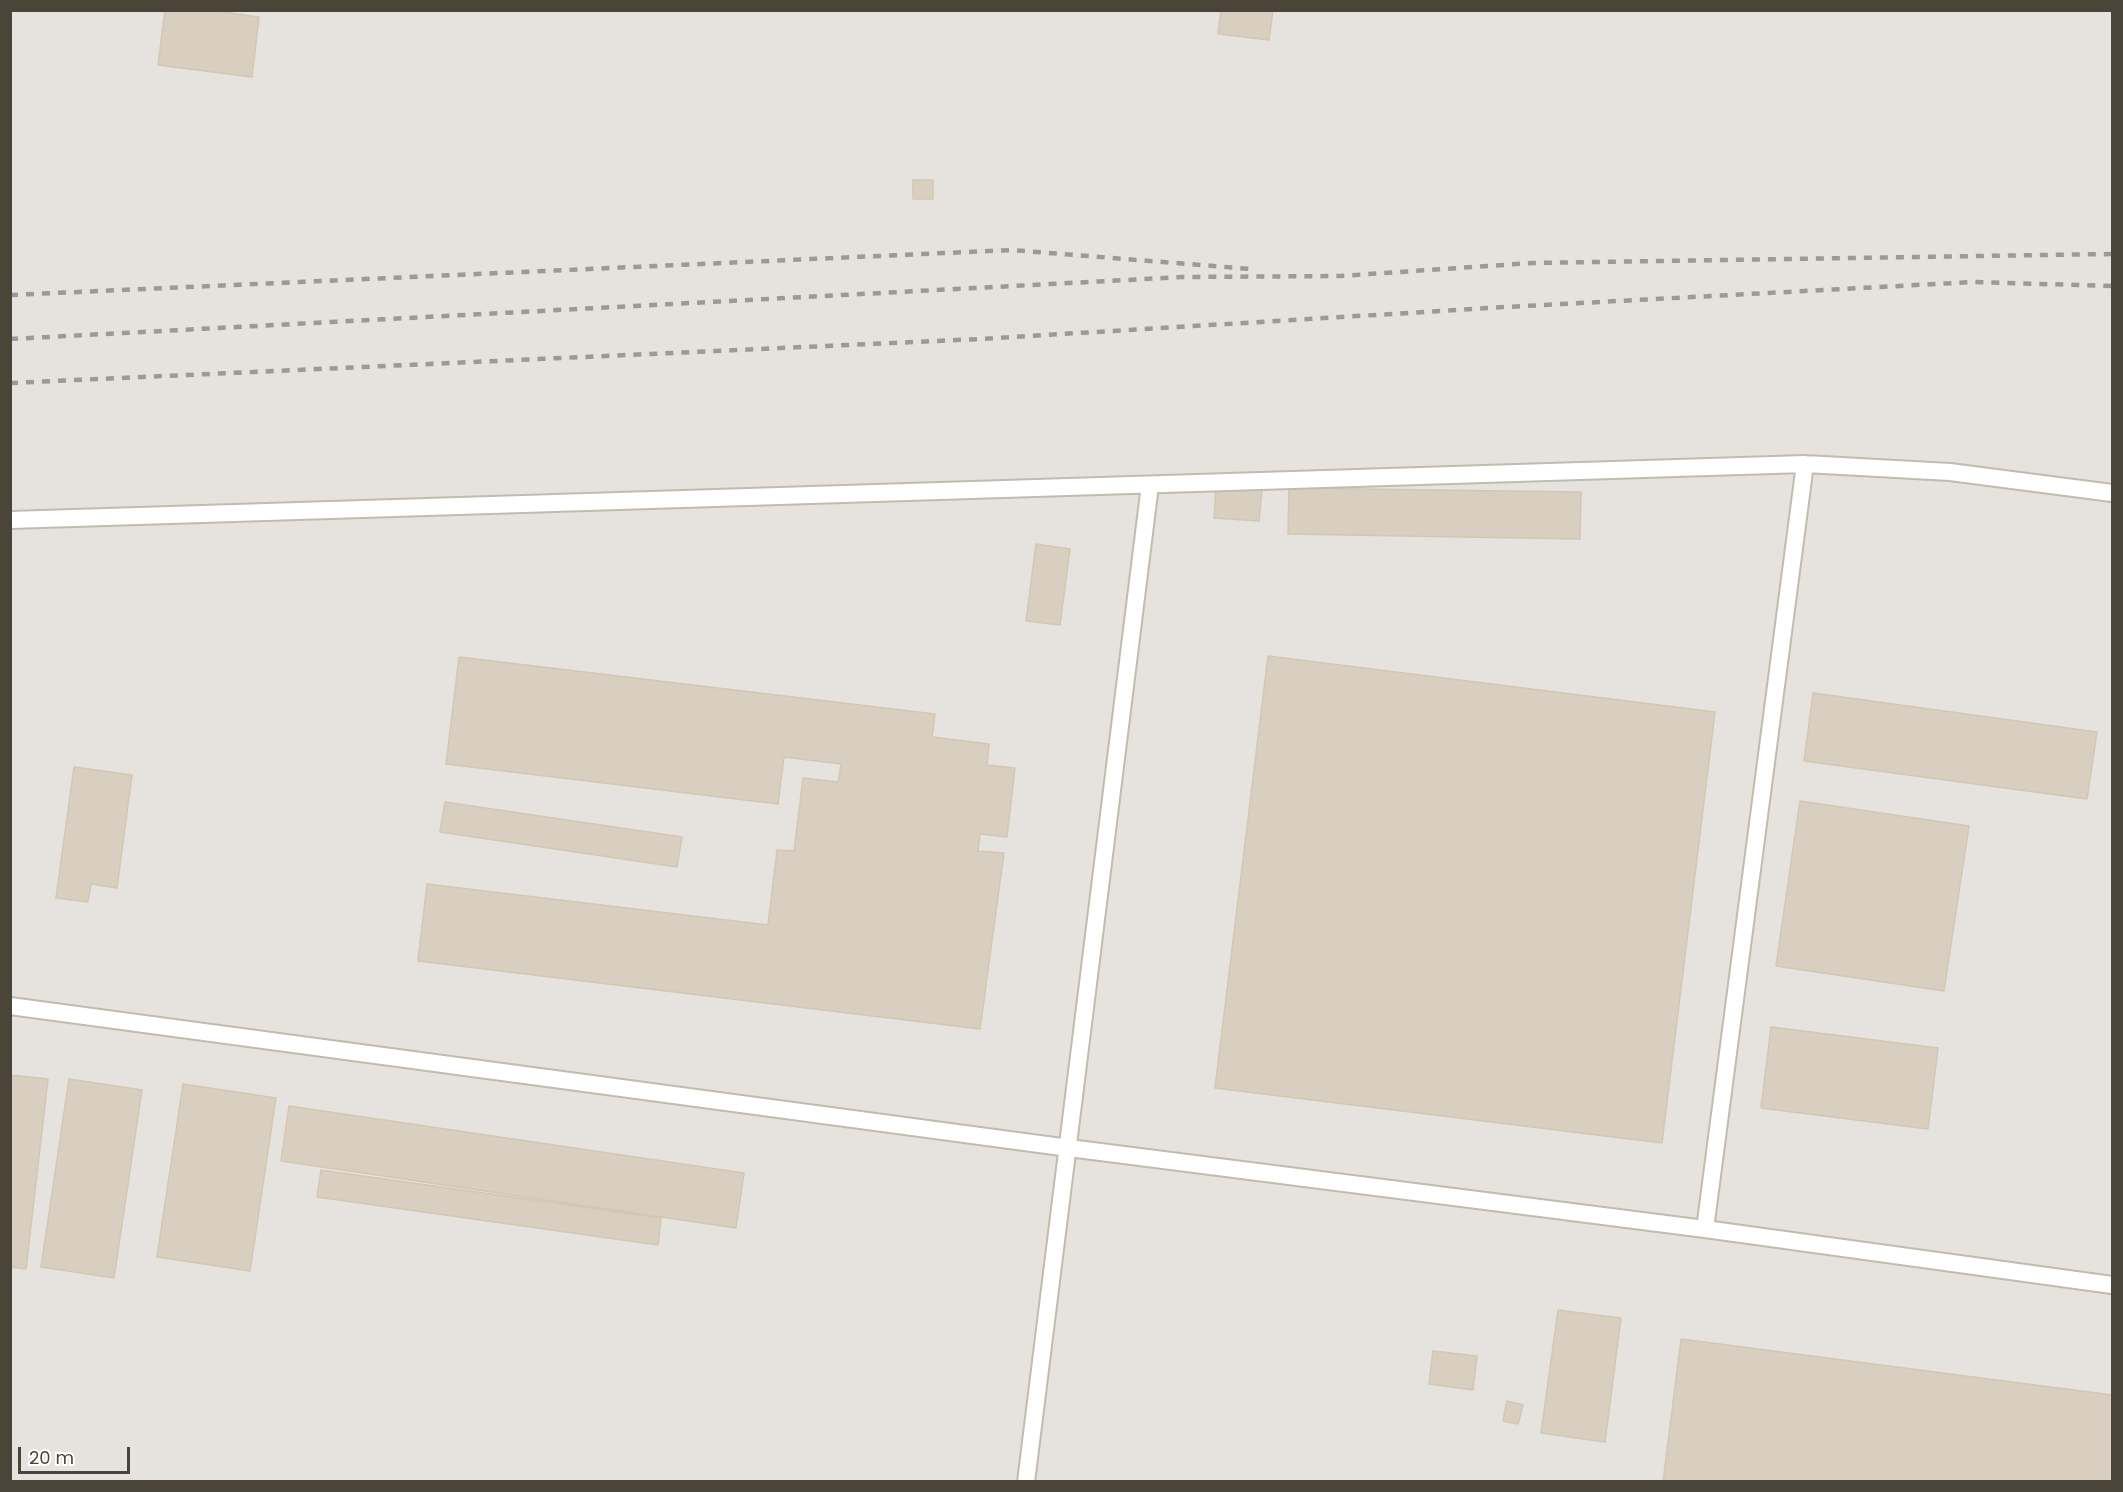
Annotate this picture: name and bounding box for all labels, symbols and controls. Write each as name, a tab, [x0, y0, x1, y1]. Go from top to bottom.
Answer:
scale bar	[21, 1435, 134, 1473]
text: 20 m	[29, 1445, 74, 1470]

